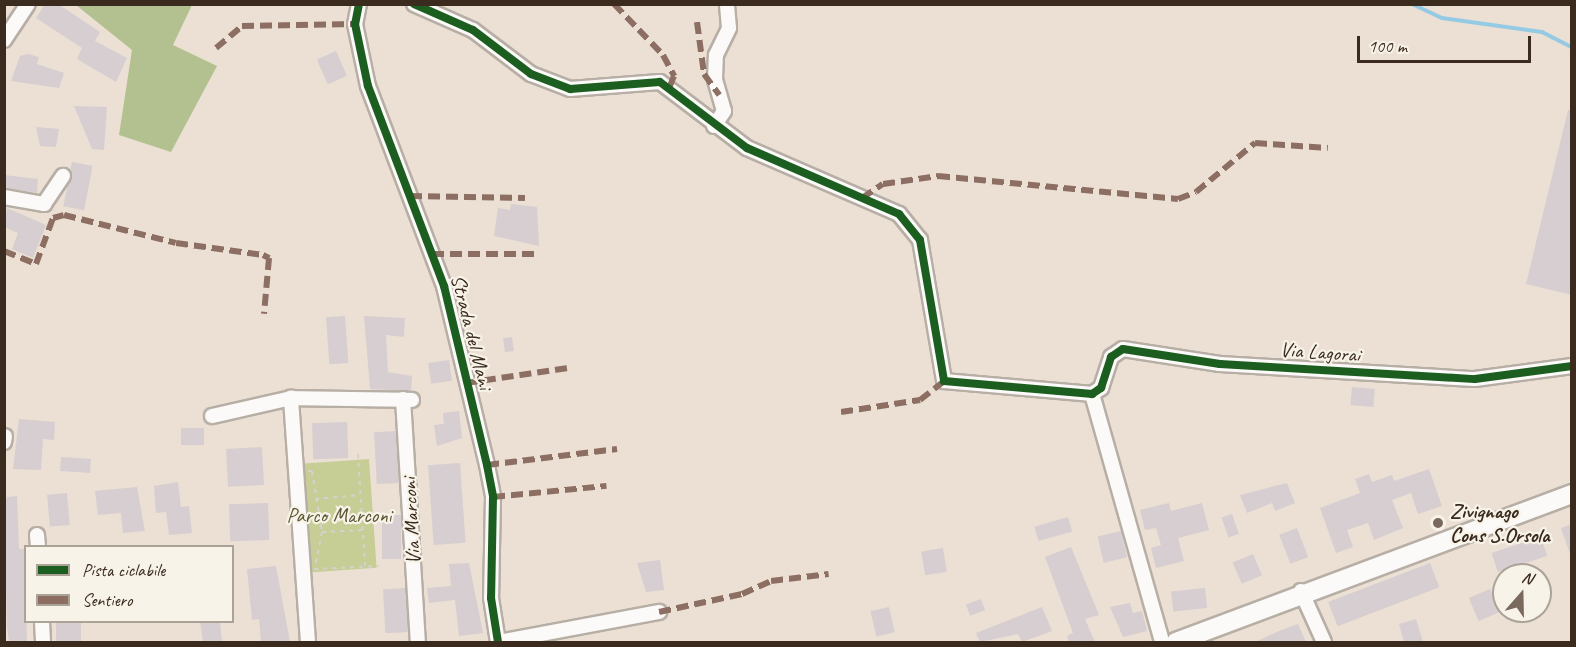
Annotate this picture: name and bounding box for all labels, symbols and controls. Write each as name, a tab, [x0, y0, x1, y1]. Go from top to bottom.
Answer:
scale bar	[1360, 24, 1534, 62]
text: 100 m	[1368, 35, 1407, 57]
street label: Strada del Mani	[446, 272, 498, 392]
street label: Via Lagorai	[1279, 337, 1361, 367]
street label: Via Marconi	[396, 477, 426, 565]
place label: Zivignago Cons S.Orsola	[1450, 498, 1550, 548]
park label: Parco Marconi	[286, 502, 392, 528]
marker: Zivignago Cons S.Orsola	[1431, 516, 1445, 530]
legend	[24, 545, 234, 623]
text: Pista ciclabile	[82, 559, 165, 581]
north arrow	[1492, 563, 1552, 623]
text: N	[1519, 567, 1536, 589]
text: Sentiero	[82, 589, 132, 611]

